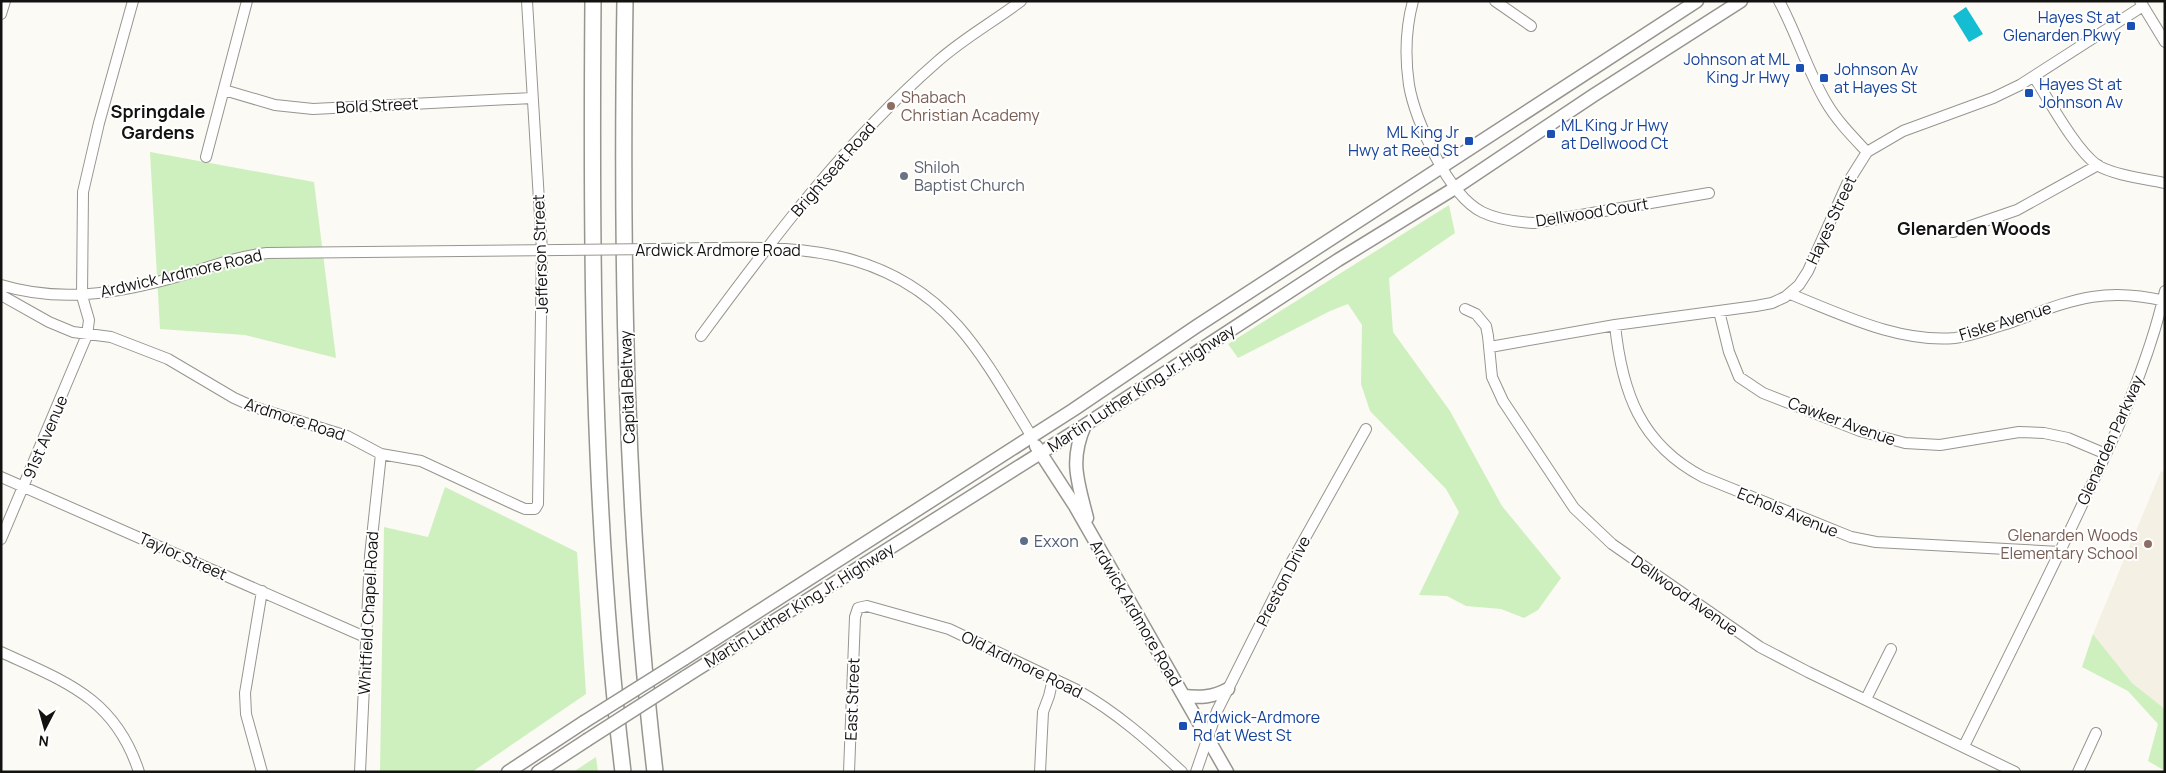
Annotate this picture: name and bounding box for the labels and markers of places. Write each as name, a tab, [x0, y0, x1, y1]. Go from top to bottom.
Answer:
place label: Hayes St at Glenarden Pkwy	[2003, 6, 2122, 46]
marker: Hayes St at Glenarden Pkwy	[2125, 20, 2137, 32]
place label: Johnson at ML King Jr Hwy	[1683, 48, 1791, 88]
place label: Johnson Av at Hayes St	[1834, 58, 1918, 98]
marker: Johnson at ML King Jr Hwy	[1794, 62, 1806, 74]
marker: Johnson Av at Hayes St	[1818, 72, 1830, 84]
place label: Hayes St at Johnson Av	[2039, 73, 2123, 113]
place label: Shabach Christian Academy	[901, 86, 1040, 126]
marker: Hayes St at Johnson Av	[2023, 87, 2035, 99]
marker: Shabach Christian Academy	[885, 100, 897, 112]
place label: ML King Jr Hwy at Dellwood Ct	[1561, 114, 1669, 154]
place label: ML King Jr Hwy at Reed St	[1348, 121, 1459, 161]
marker: ML King Jr Hwy at Dellwood Ct	[1545, 128, 1557, 140]
marker: ML King Jr Hwy at Reed St	[1463, 135, 1475, 147]
place label: Shiloh Baptist Church	[914, 156, 1025, 196]
marker: Shiloh Baptist Church	[898, 170, 910, 182]
place label: Glenarden Woods Elementary School	[2000, 524, 2138, 564]
place label: Exxon	[1034, 530, 1079, 552]
marker: Exxon	[1018, 535, 1030, 547]
marker: Glenarden Woods Elementary School	[2142, 538, 2154, 550]
place label: Ardwick-Ardmore Rd at West St	[1193, 706, 1320, 746]
marker: Ardwick-Ardmore Rd at West St	[1177, 720, 1189, 732]

